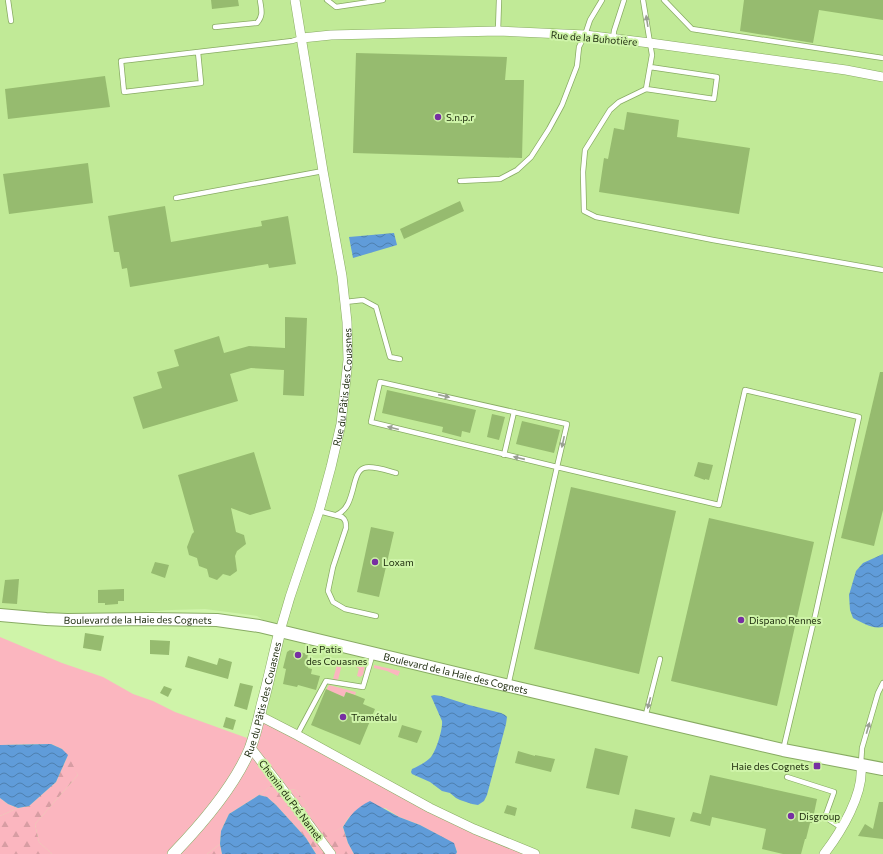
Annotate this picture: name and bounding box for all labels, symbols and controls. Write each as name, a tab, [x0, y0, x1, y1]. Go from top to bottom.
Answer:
one-way arrow	[644, 15, 650, 27]
street label: Rue de la Buhotière	[550, 28, 638, 48]
place label: S.n.p.r	[446, 111, 474, 123]
marker: S.n.p.r	[433, 112, 443, 122]
street label: Rue du Pâtis des Couasnes	[330, 327, 354, 447]
one-way arrow	[438, 394, 450, 400]
one-way arrow	[387, 424, 399, 430]
one-way arrow	[559, 436, 565, 448]
one-way arrow	[513, 455, 526, 461]
place label: Loxam	[383, 556, 414, 568]
marker: Loxam	[370, 557, 380, 567]
street label: Boulevard de la Haie des Cognets	[63, 613, 212, 626]
place label: Dispano Rennes	[749, 614, 822, 626]
marker: Dispano Rennes	[736, 615, 746, 625]
street label: Rue du Pâtis des Couasnes	[241, 640, 283, 759]
place label: Le Patis des Couasnes	[306, 643, 368, 667]
marker: Le Patis des Couasnes	[293, 650, 303, 660]
street label: Boulevard de la Haie des Cognets	[382, 650, 530, 696]
one-way arrow	[646, 698, 652, 710]
place label: Tramétalu	[351, 711, 397, 723]
marker: Tramétalu	[338, 712, 348, 722]
one-way arrow	[865, 721, 871, 733]
street label: Chemin du Pré Namet	[257, 757, 325, 843]
place label: Haie des Cognets	[731, 760, 809, 772]
marker: Haie des Cognets	[812, 761, 822, 771]
place label: Disgroup	[799, 810, 840, 822]
marker: Disgroup	[786, 811, 796, 821]

